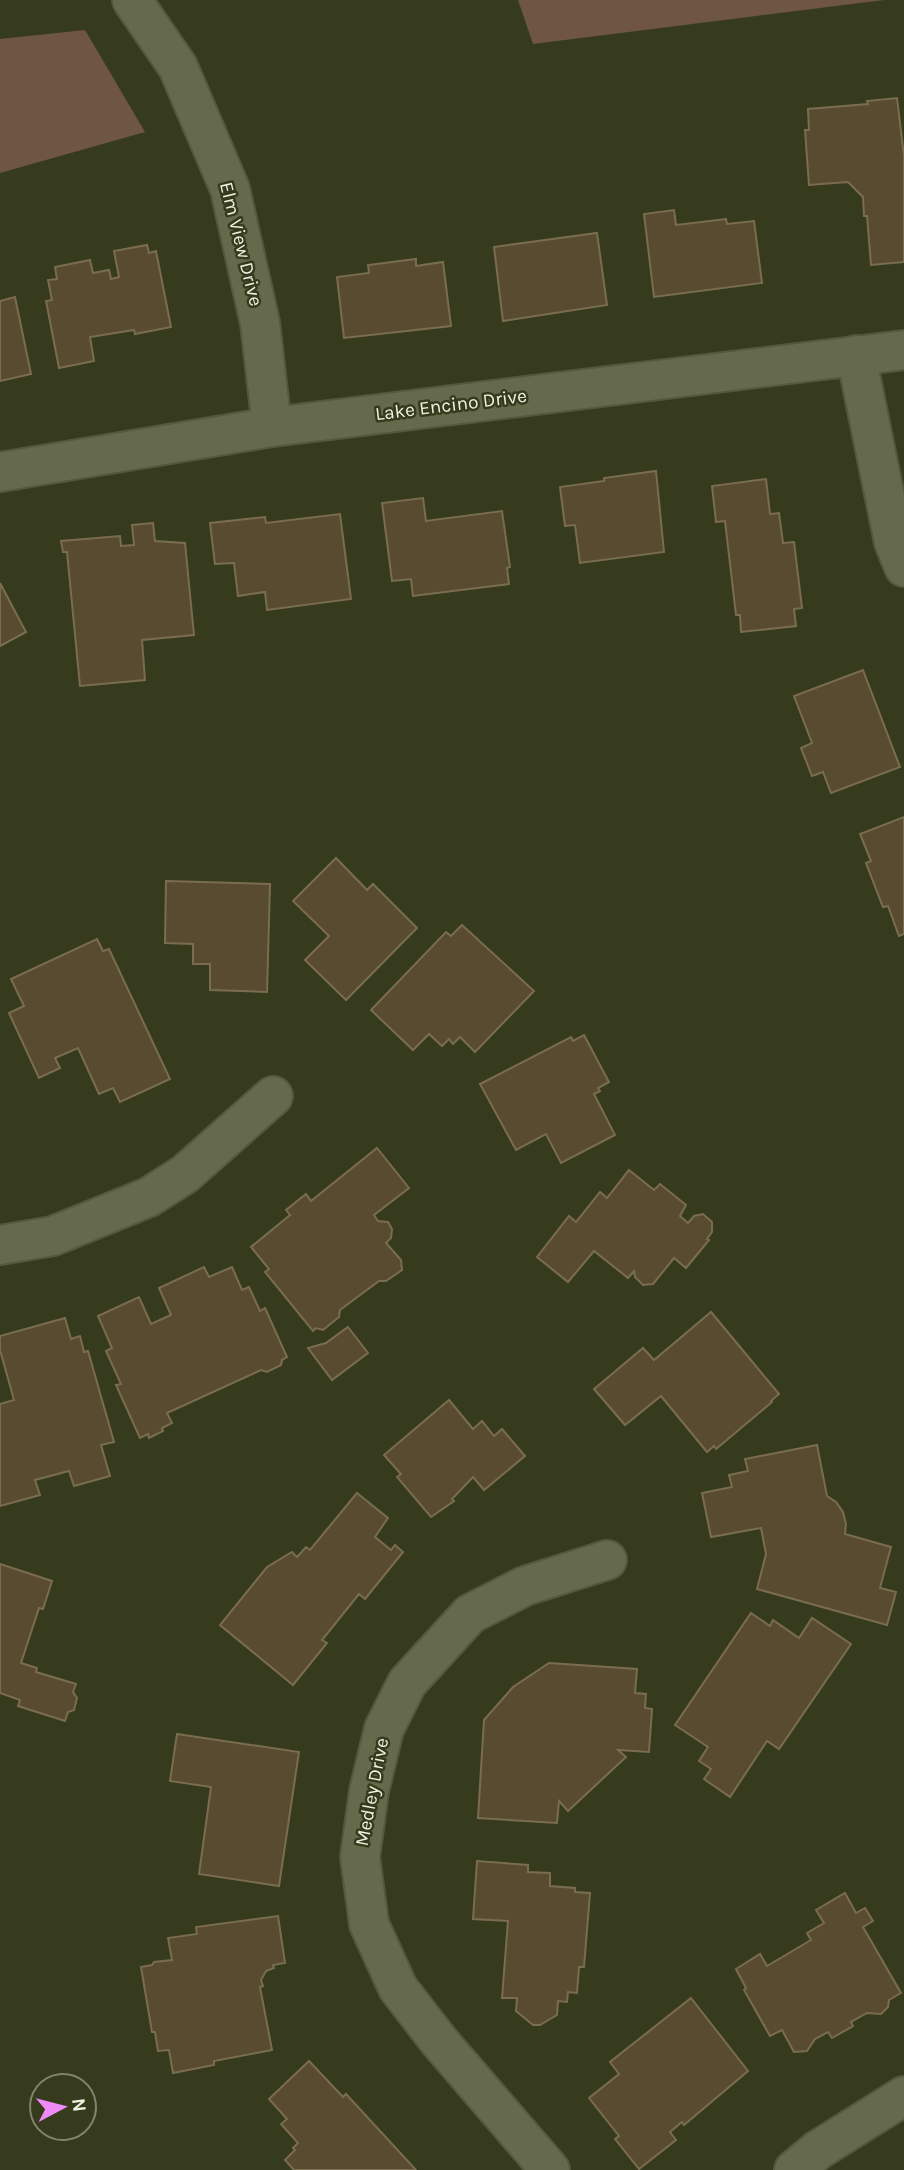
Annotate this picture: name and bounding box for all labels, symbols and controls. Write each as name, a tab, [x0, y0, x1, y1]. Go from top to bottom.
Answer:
street label: Elm View Drive	[215, 180, 267, 308]
street label: Lake Encino Drive	[374, 385, 528, 425]
street label: Medley Drive	[351, 1736, 393, 1848]
north arrow	[28, 2072, 98, 2142]
text: N	[67, 2097, 91, 2113]

